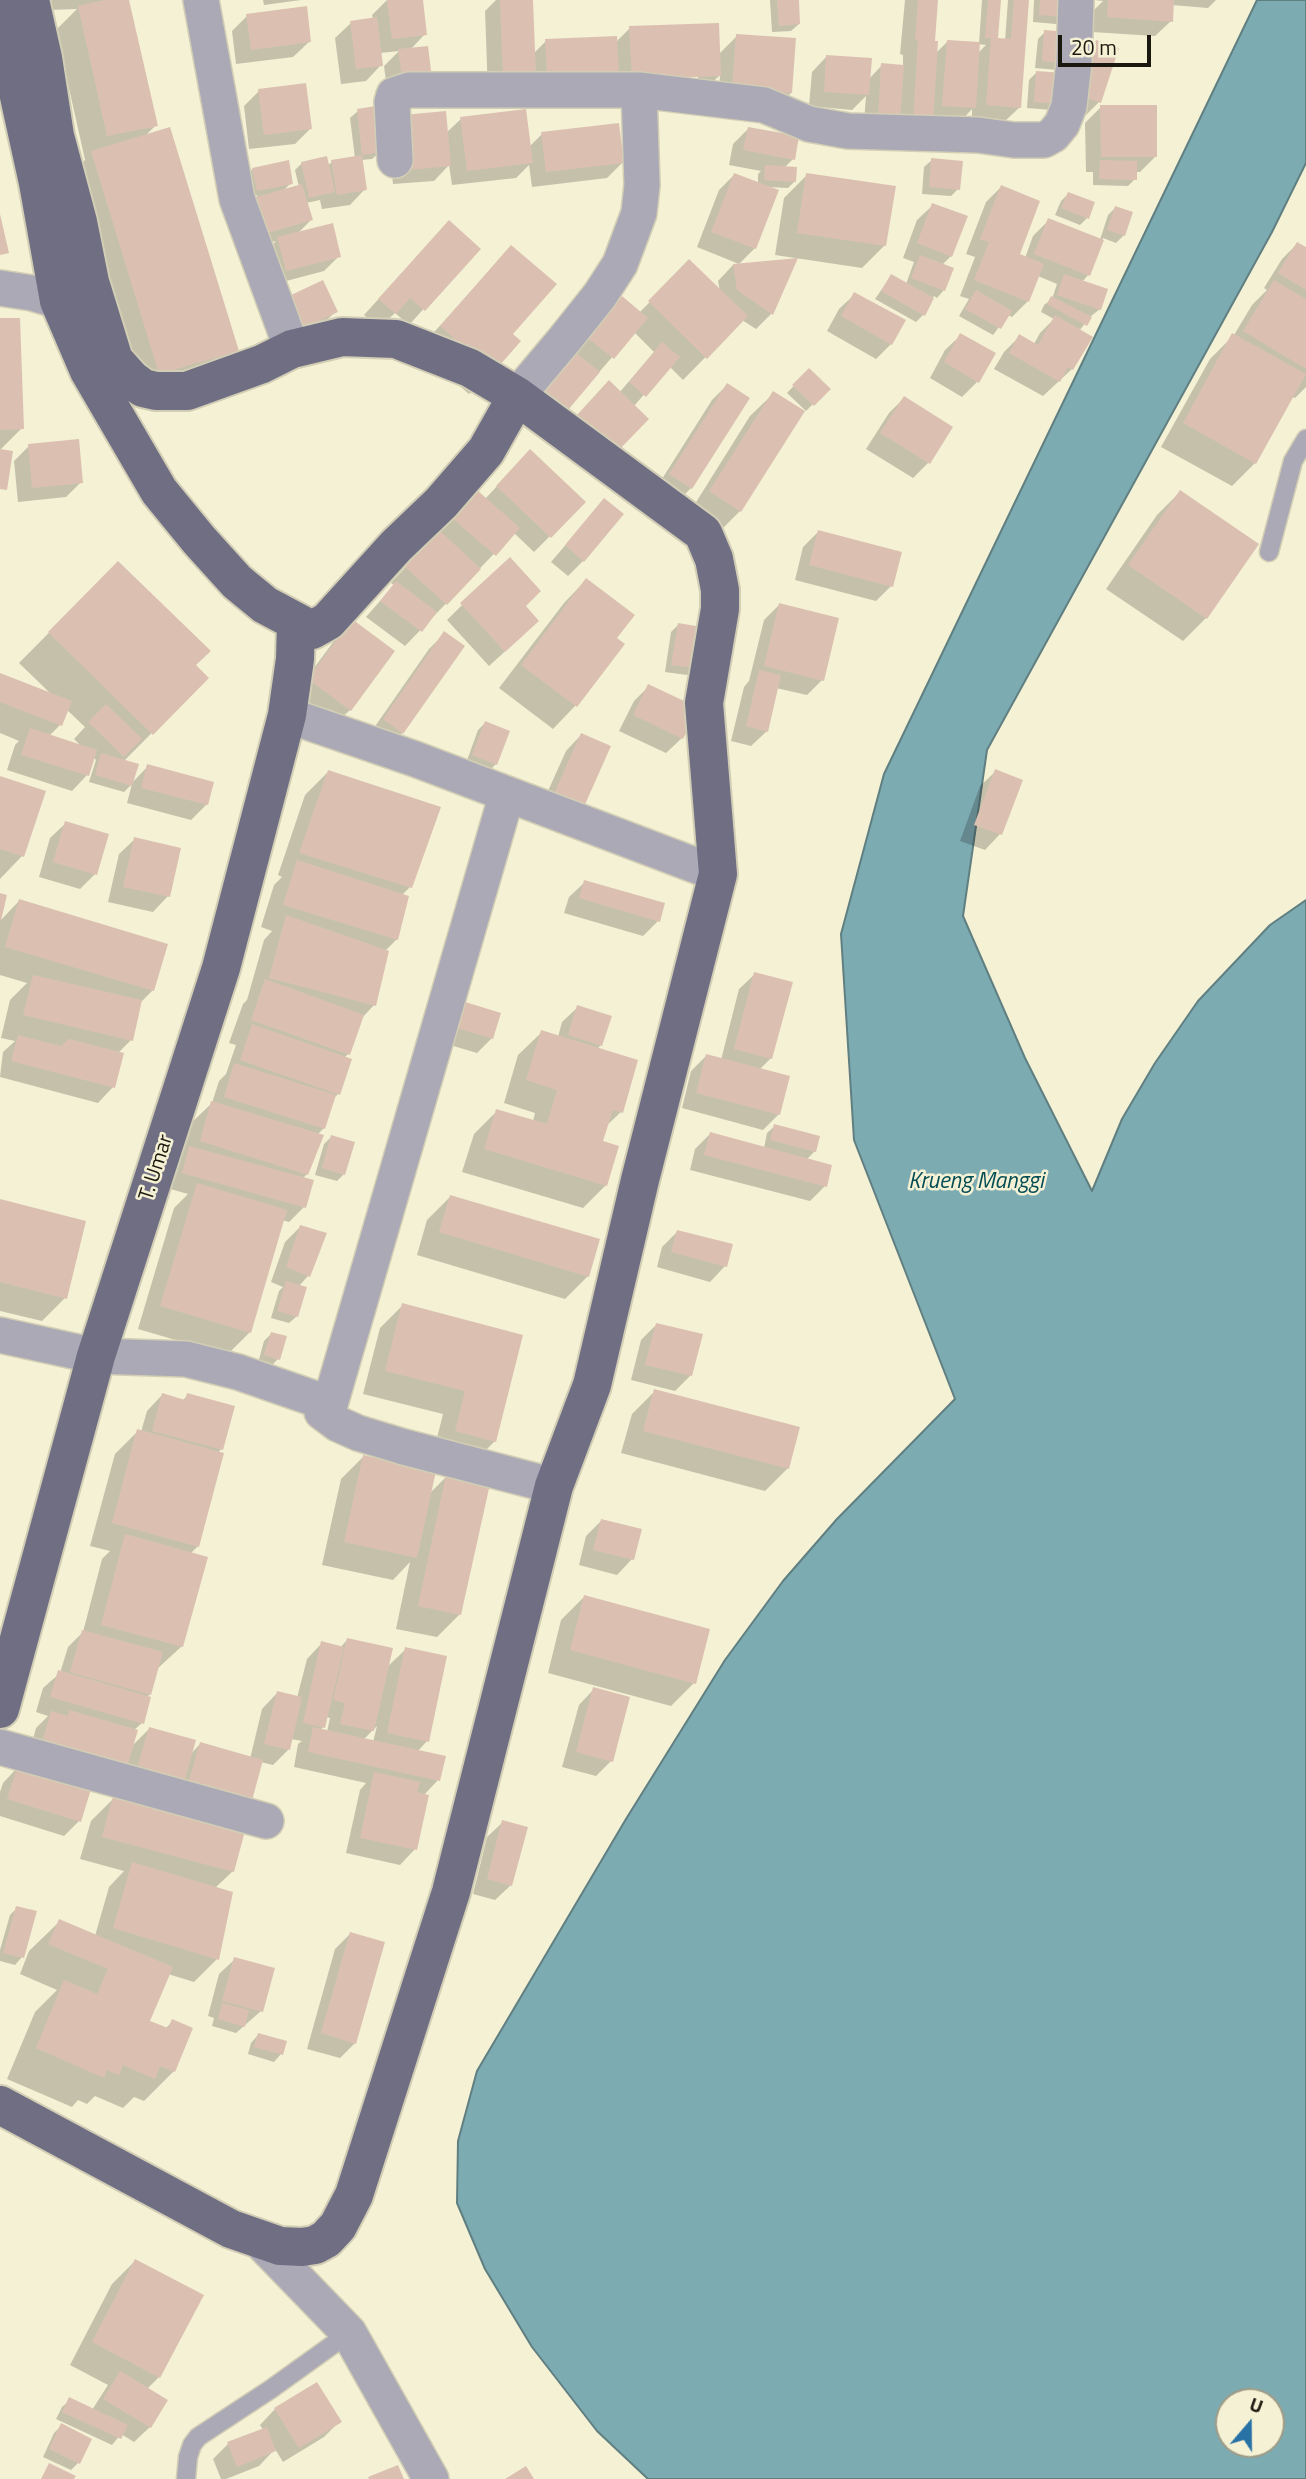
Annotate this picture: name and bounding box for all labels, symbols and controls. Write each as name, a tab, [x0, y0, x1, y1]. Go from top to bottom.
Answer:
scale bar	[1061, 21, 1154, 65]
text: 20 m	[1071, 31, 1117, 63]
street label: T. Umar	[135, 1132, 179, 1204]
water label: Krueng Manggi	[908, 1168, 1044, 1196]
north arrow	[1215, 2388, 1285, 2458]
text: U	[1246, 2389, 1267, 2420]

